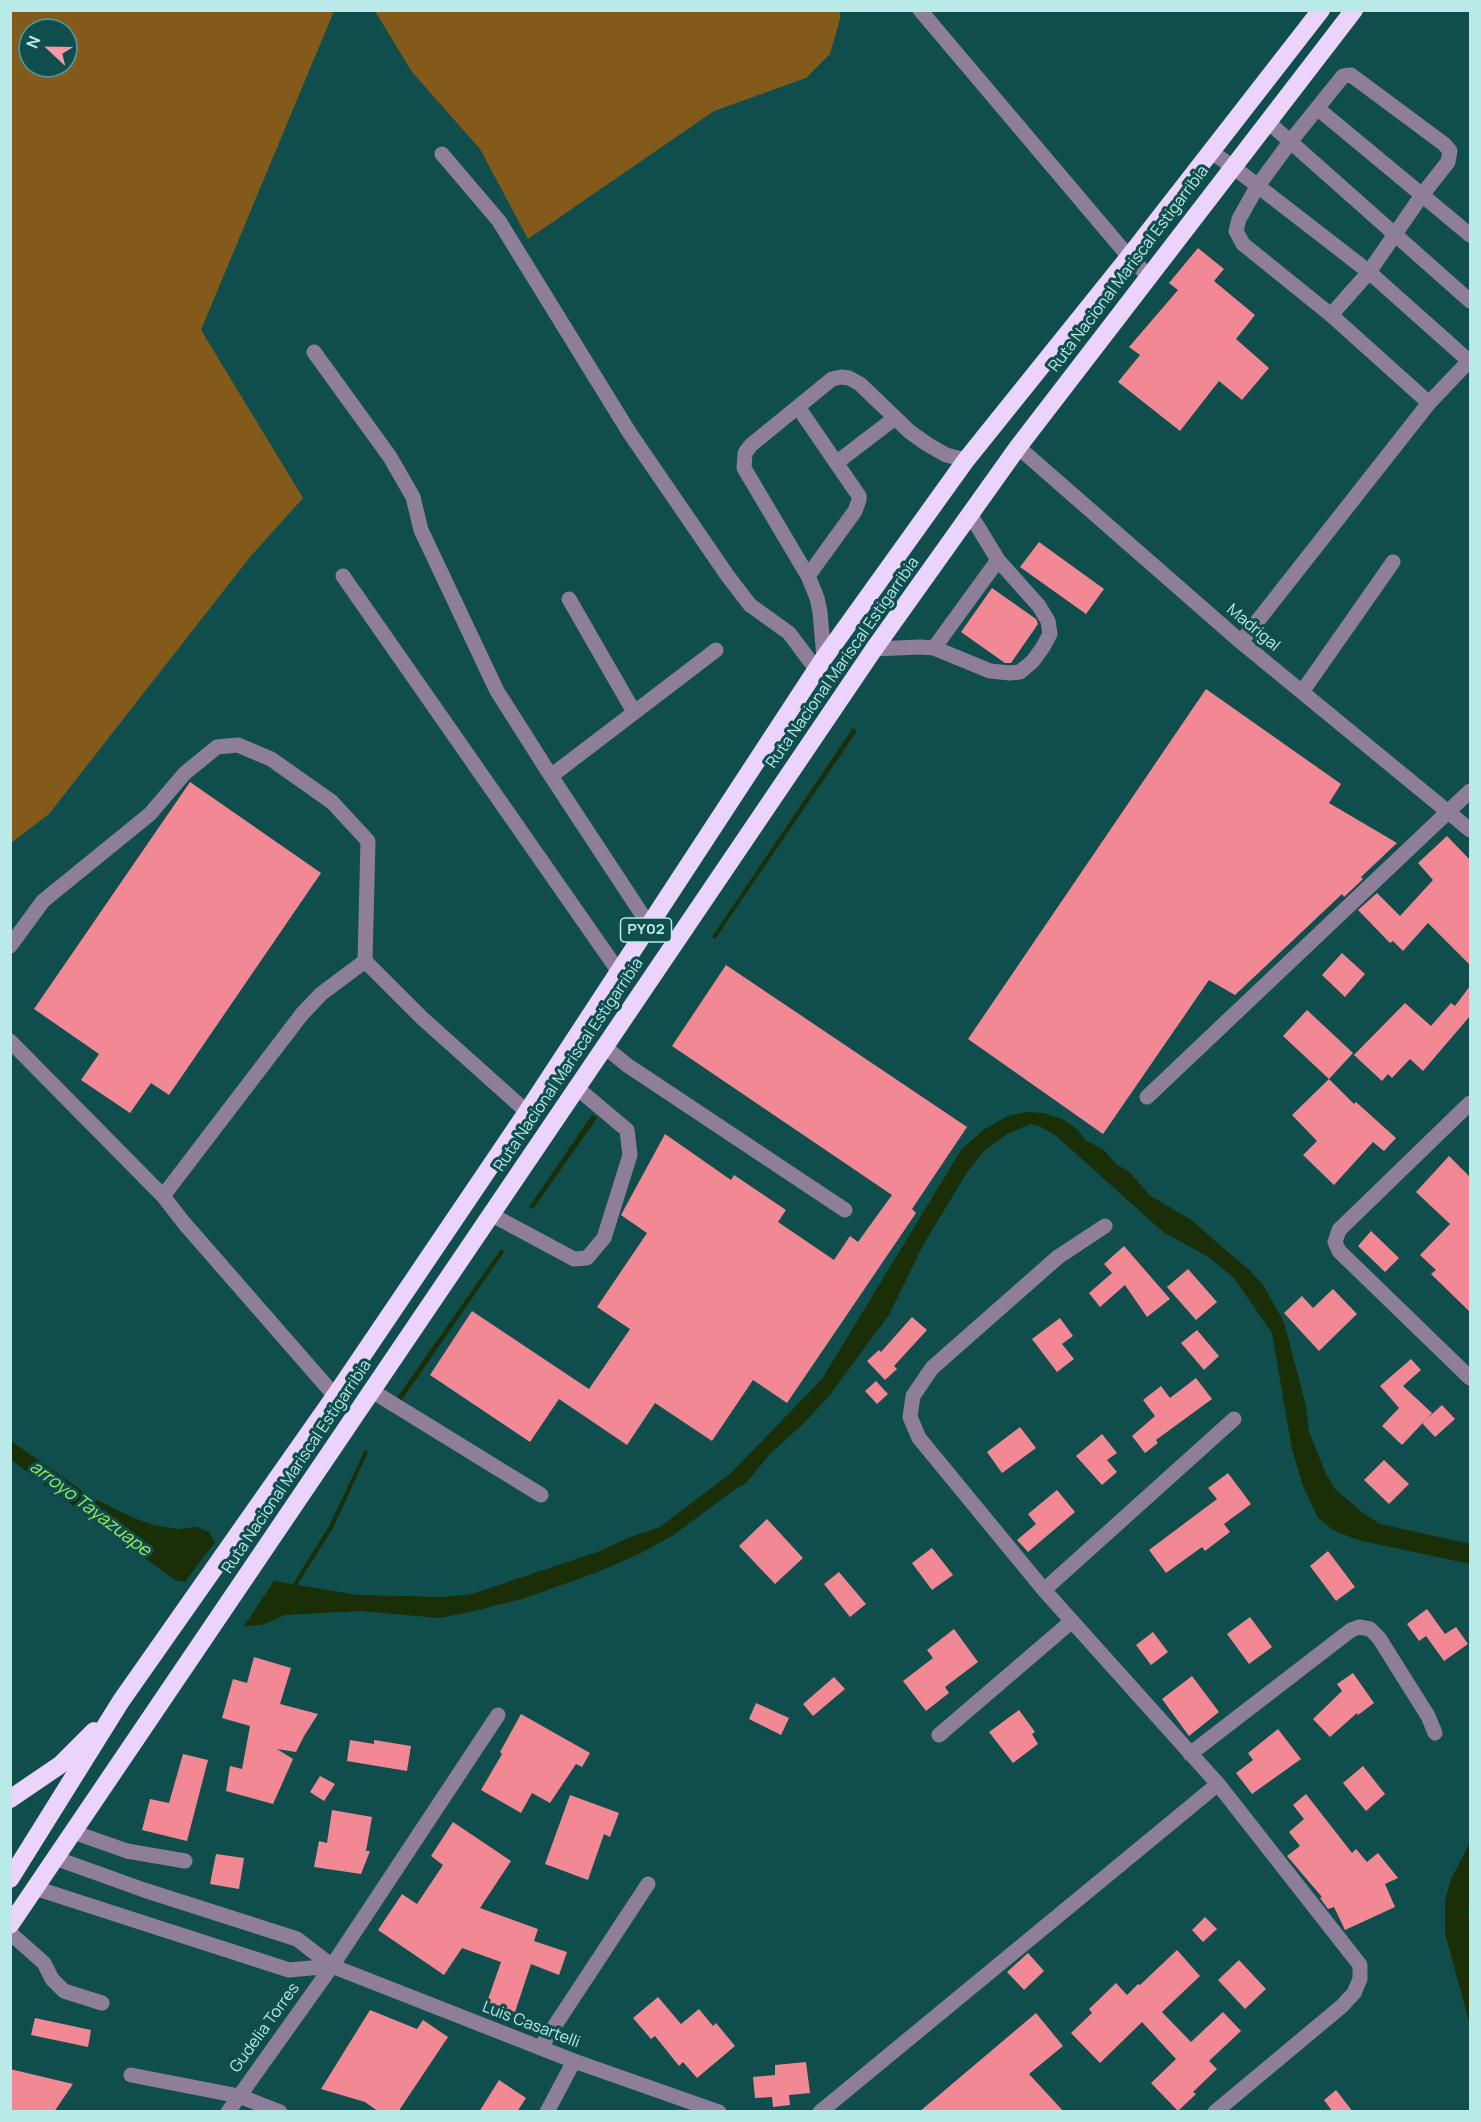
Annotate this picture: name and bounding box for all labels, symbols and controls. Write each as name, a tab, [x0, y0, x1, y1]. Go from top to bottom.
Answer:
north arrow	[18, 18, 78, 78]
text: N	[21, 33, 46, 51]
street label: Ruta Nacional Mariscal Estigarribia	[1045, 162, 1213, 376]
street label: Ruta Nacional Mariscal Estigarribia	[762, 554, 924, 772]
street label: Madrigal	[1223, 600, 1283, 656]
road number: PY02	[620, 918, 672, 942]
street label: Ruta Nacional Mariscal Estigarribia	[490, 955, 648, 1175]
street label: Ruta Nacional Mariscal Estigarribia	[218, 1357, 376, 1577]
water label: arroyo Tayazuape	[25, 1456, 155, 1562]
street label: Gudelia Torres	[226, 1979, 304, 2077]
street label: Luis Casartelli	[479, 1998, 583, 2052]

